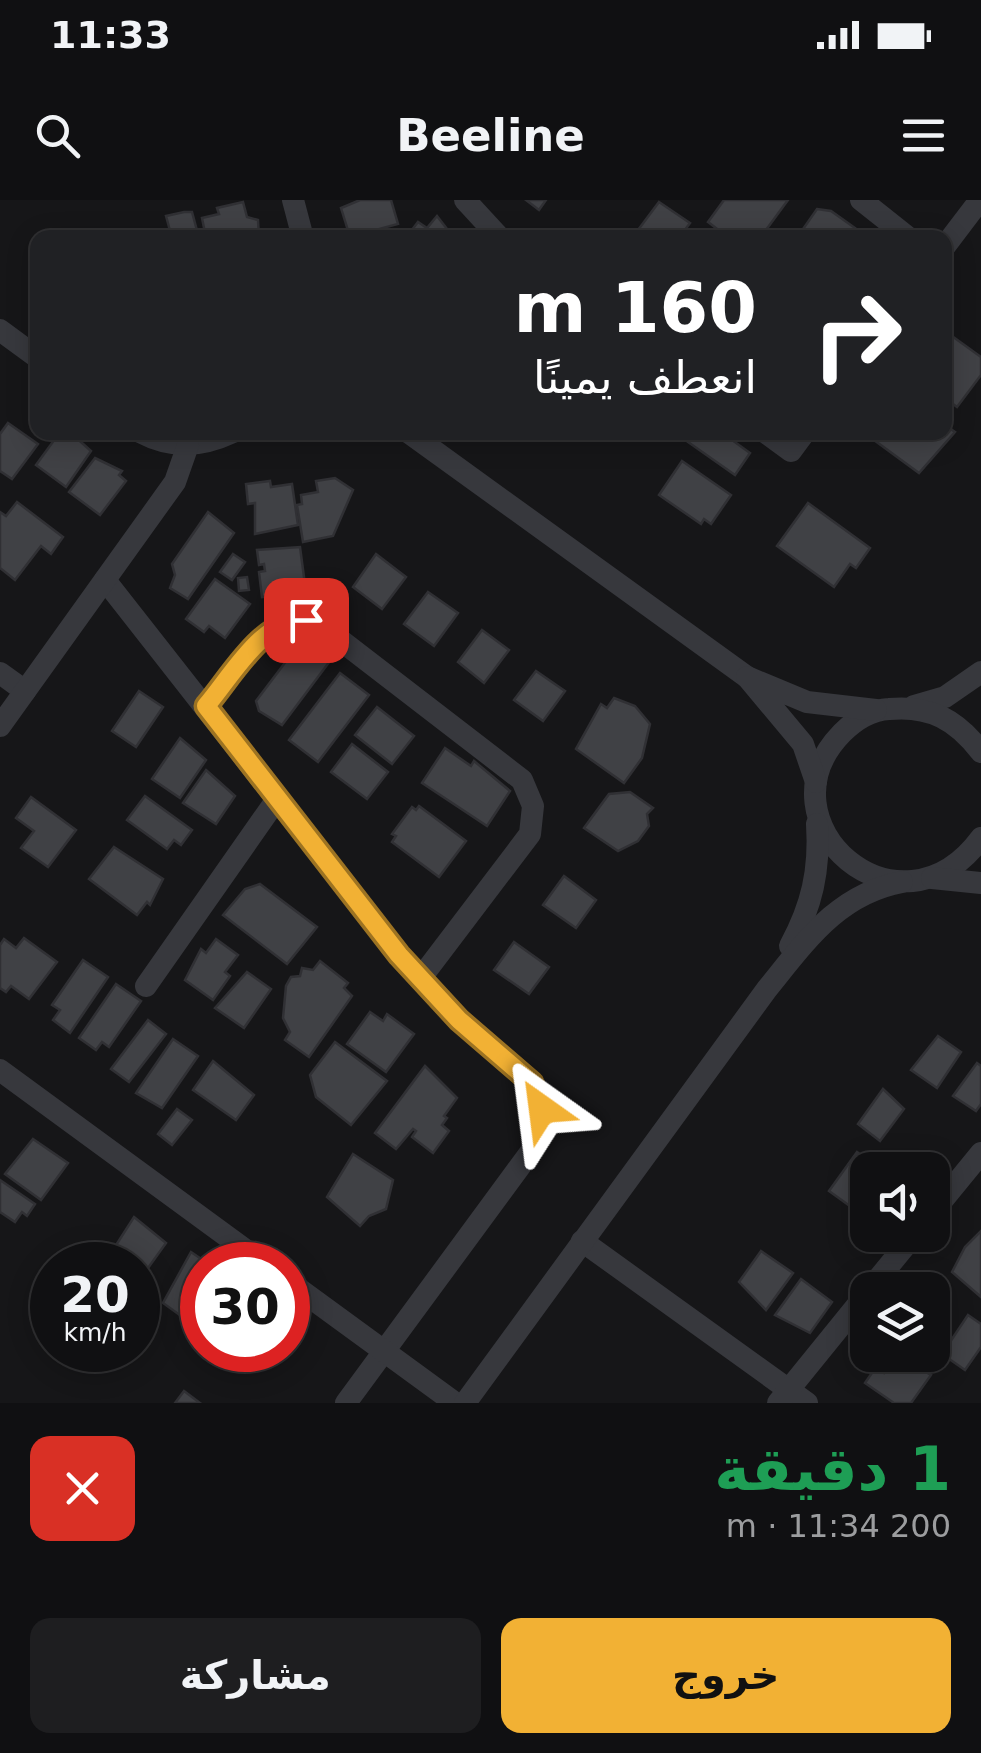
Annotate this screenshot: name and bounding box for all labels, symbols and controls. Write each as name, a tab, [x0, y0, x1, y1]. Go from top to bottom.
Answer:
text: 11:33	[50, 13, 171, 57]
icon: search	[30, 108, 85, 163]
icon: menu	[896, 108, 951, 163]
text: Beeline	[396, 109, 585, 162]
text: 160 m	[514, 267, 757, 349]
icon: right	[792, 270, 922, 400]
text: انعطف يمينًا	[533, 351, 757, 404]
pin	[264, 578, 349, 663]
icon: arrive	[279, 593, 334, 648]
position arrow	[490, 1057, 594, 1161]
map controls	[850, 1152, 950, 1372]
button: sound	[850, 1152, 950, 1252]
speed limit sign: 30	[180, 1242, 310, 1372]
text: 20	[60, 1266, 130, 1324]
button: layers	[850, 1272, 950, 1372]
text: km/h	[63, 1318, 127, 1347]
text: 1 دقيقة	[714, 1434, 951, 1504]
button: close	[30, 1436, 135, 1541]
text: 200 m · 11:34	[726, 1507, 951, 1545]
button: مشاركة	[30, 1618, 481, 1733]
button: خروج	[501, 1618, 951, 1733]

